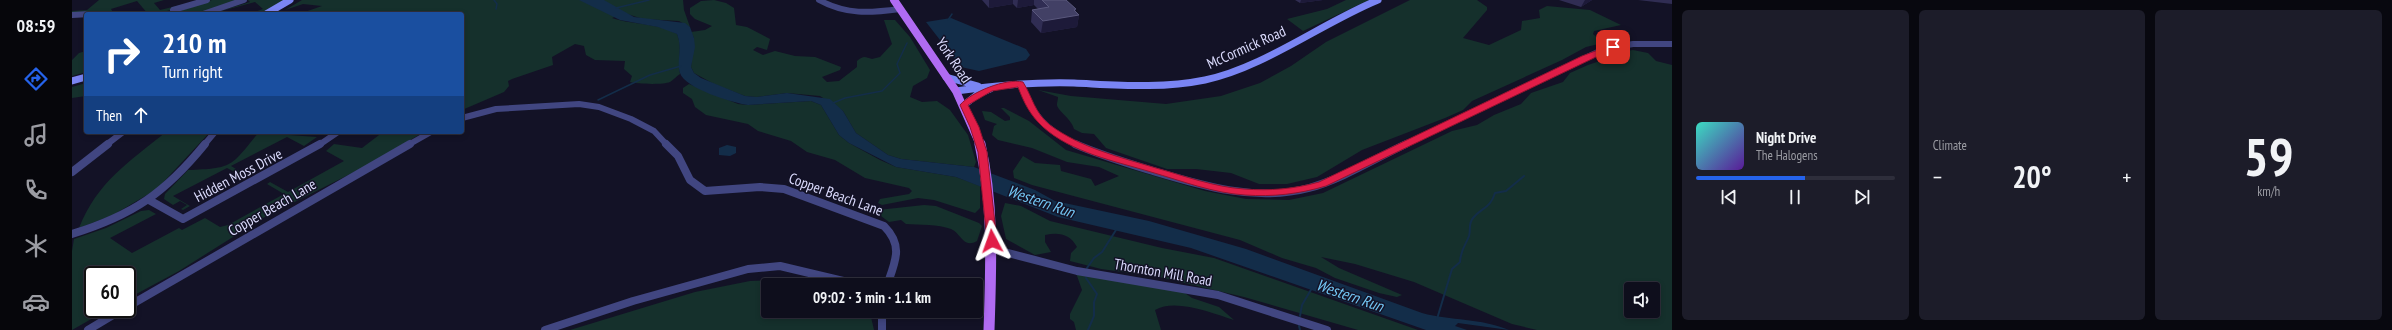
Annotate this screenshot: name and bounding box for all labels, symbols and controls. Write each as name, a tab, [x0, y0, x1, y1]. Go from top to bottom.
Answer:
text: 08:59	[17, 14, 55, 37]
street label: McCormick Road	[1204, 21, 1288, 73]
text: 210 m	[162, 24, 226, 61]
icon: right	[96, 28, 148, 80]
pin	[1596, 30, 1630, 64]
street label: York Road	[932, 34, 976, 86]
icon: arrive	[1602, 36, 1624, 58]
text: Turn right	[162, 60, 222, 83]
icon: directions	[22, 65, 50, 93]
icon: ahead	[130, 104, 152, 126]
text: Then	[96, 106, 122, 125]
icon: music	[22, 121, 50, 149]
text: 59	[2244, 123, 2294, 190]
text: Night Drive	[1756, 128, 1816, 147]
text: Climate	[1933, 137, 1967, 154]
street label: Hidden Moss Drive	[191, 144, 285, 206]
text: The Halogens	[1756, 147, 1818, 164]
text: 20°	[2012, 157, 2052, 196]
text: −	[1933, 163, 1942, 191]
text: +	[2122, 163, 2131, 191]
street label: Copper Beach Lane	[786, 168, 886, 220]
street label: Copper Beach Lane	[225, 174, 319, 240]
icon: phone	[22, 176, 50, 204]
water label: Western Run	[1005, 180, 1078, 222]
text: km/h	[2257, 183, 2280, 200]
icon: previous	[1718, 186, 1740, 208]
icon: pause	[1784, 186, 1806, 208]
icon: next	[1851, 186, 1873, 208]
position arrow	[971, 220, 1013, 262]
icon: climate	[22, 232, 50, 260]
street label: Thornton Mill Road	[1112, 254, 1214, 290]
speed limit sign: 60	[84, 266, 136, 318]
water label: Western Run	[1314, 274, 1387, 316]
map controls	[1624, 282, 1660, 318]
button: sound	[1624, 282, 1660, 318]
icon: car	[22, 288, 50, 316]
text: 09:02 · 3 min · 1.1 km	[813, 288, 931, 307]

